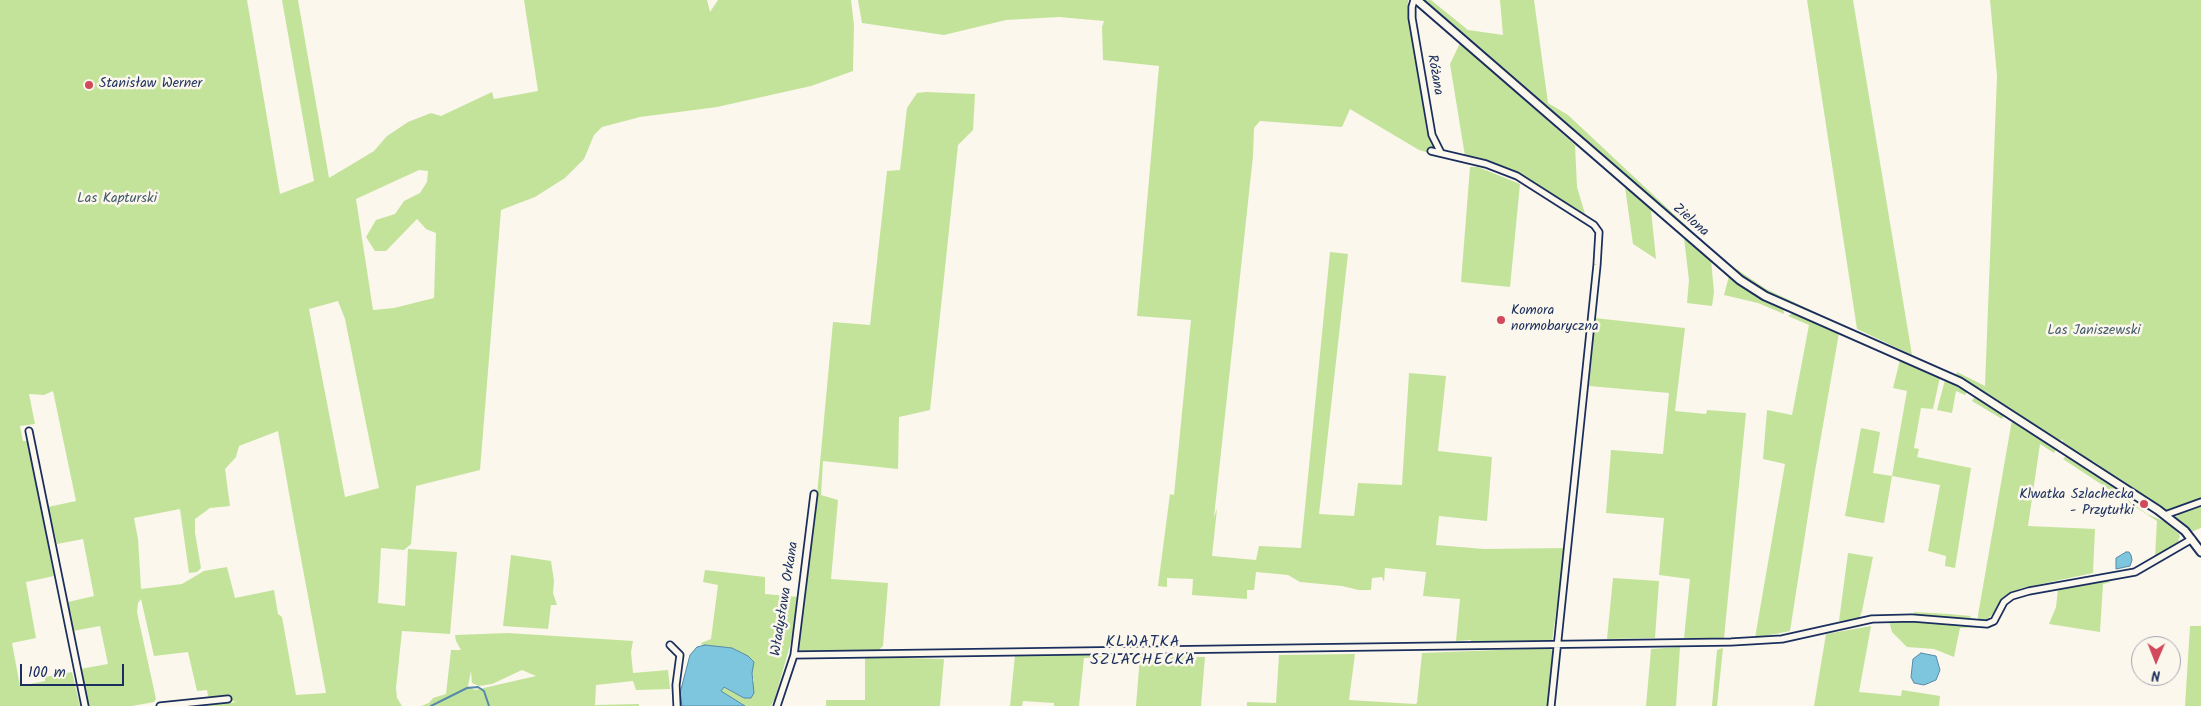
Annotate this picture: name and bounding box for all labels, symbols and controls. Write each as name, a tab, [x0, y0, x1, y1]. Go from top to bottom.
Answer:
street label: Różana	[1422, 53, 1446, 97]
place label: Stanisław Werner	[99, 77, 202, 93]
marker: Stanisław Werner	[83, 79, 95, 91]
park label: Las Kapturski	[77, 192, 157, 208]
street label: Zielona	[1669, 201, 1711, 241]
place label: Komora normobaryczna	[1511, 304, 1598, 336]
marker: Komora normobaryczna	[1495, 314, 1507, 326]
park label: Las Janiszewski	[2047, 324, 2141, 340]
place label: Klwatka Szlachecka - Przytułki	[2019, 488, 2134, 520]
marker: Klwatka Szlachecka - Przytułki	[2138, 498, 2150, 510]
street label: Władysława Orkana	[769, 541, 803, 657]
district label: KLWATKA SZLACHECKA	[1089, 633, 1197, 671]
north arrow	[2131, 636, 2181, 686]
scale bar	[22, 654, 126, 686]
text: 100 m	[28, 661, 66, 685]
text: N	[2151, 664, 2160, 686]

